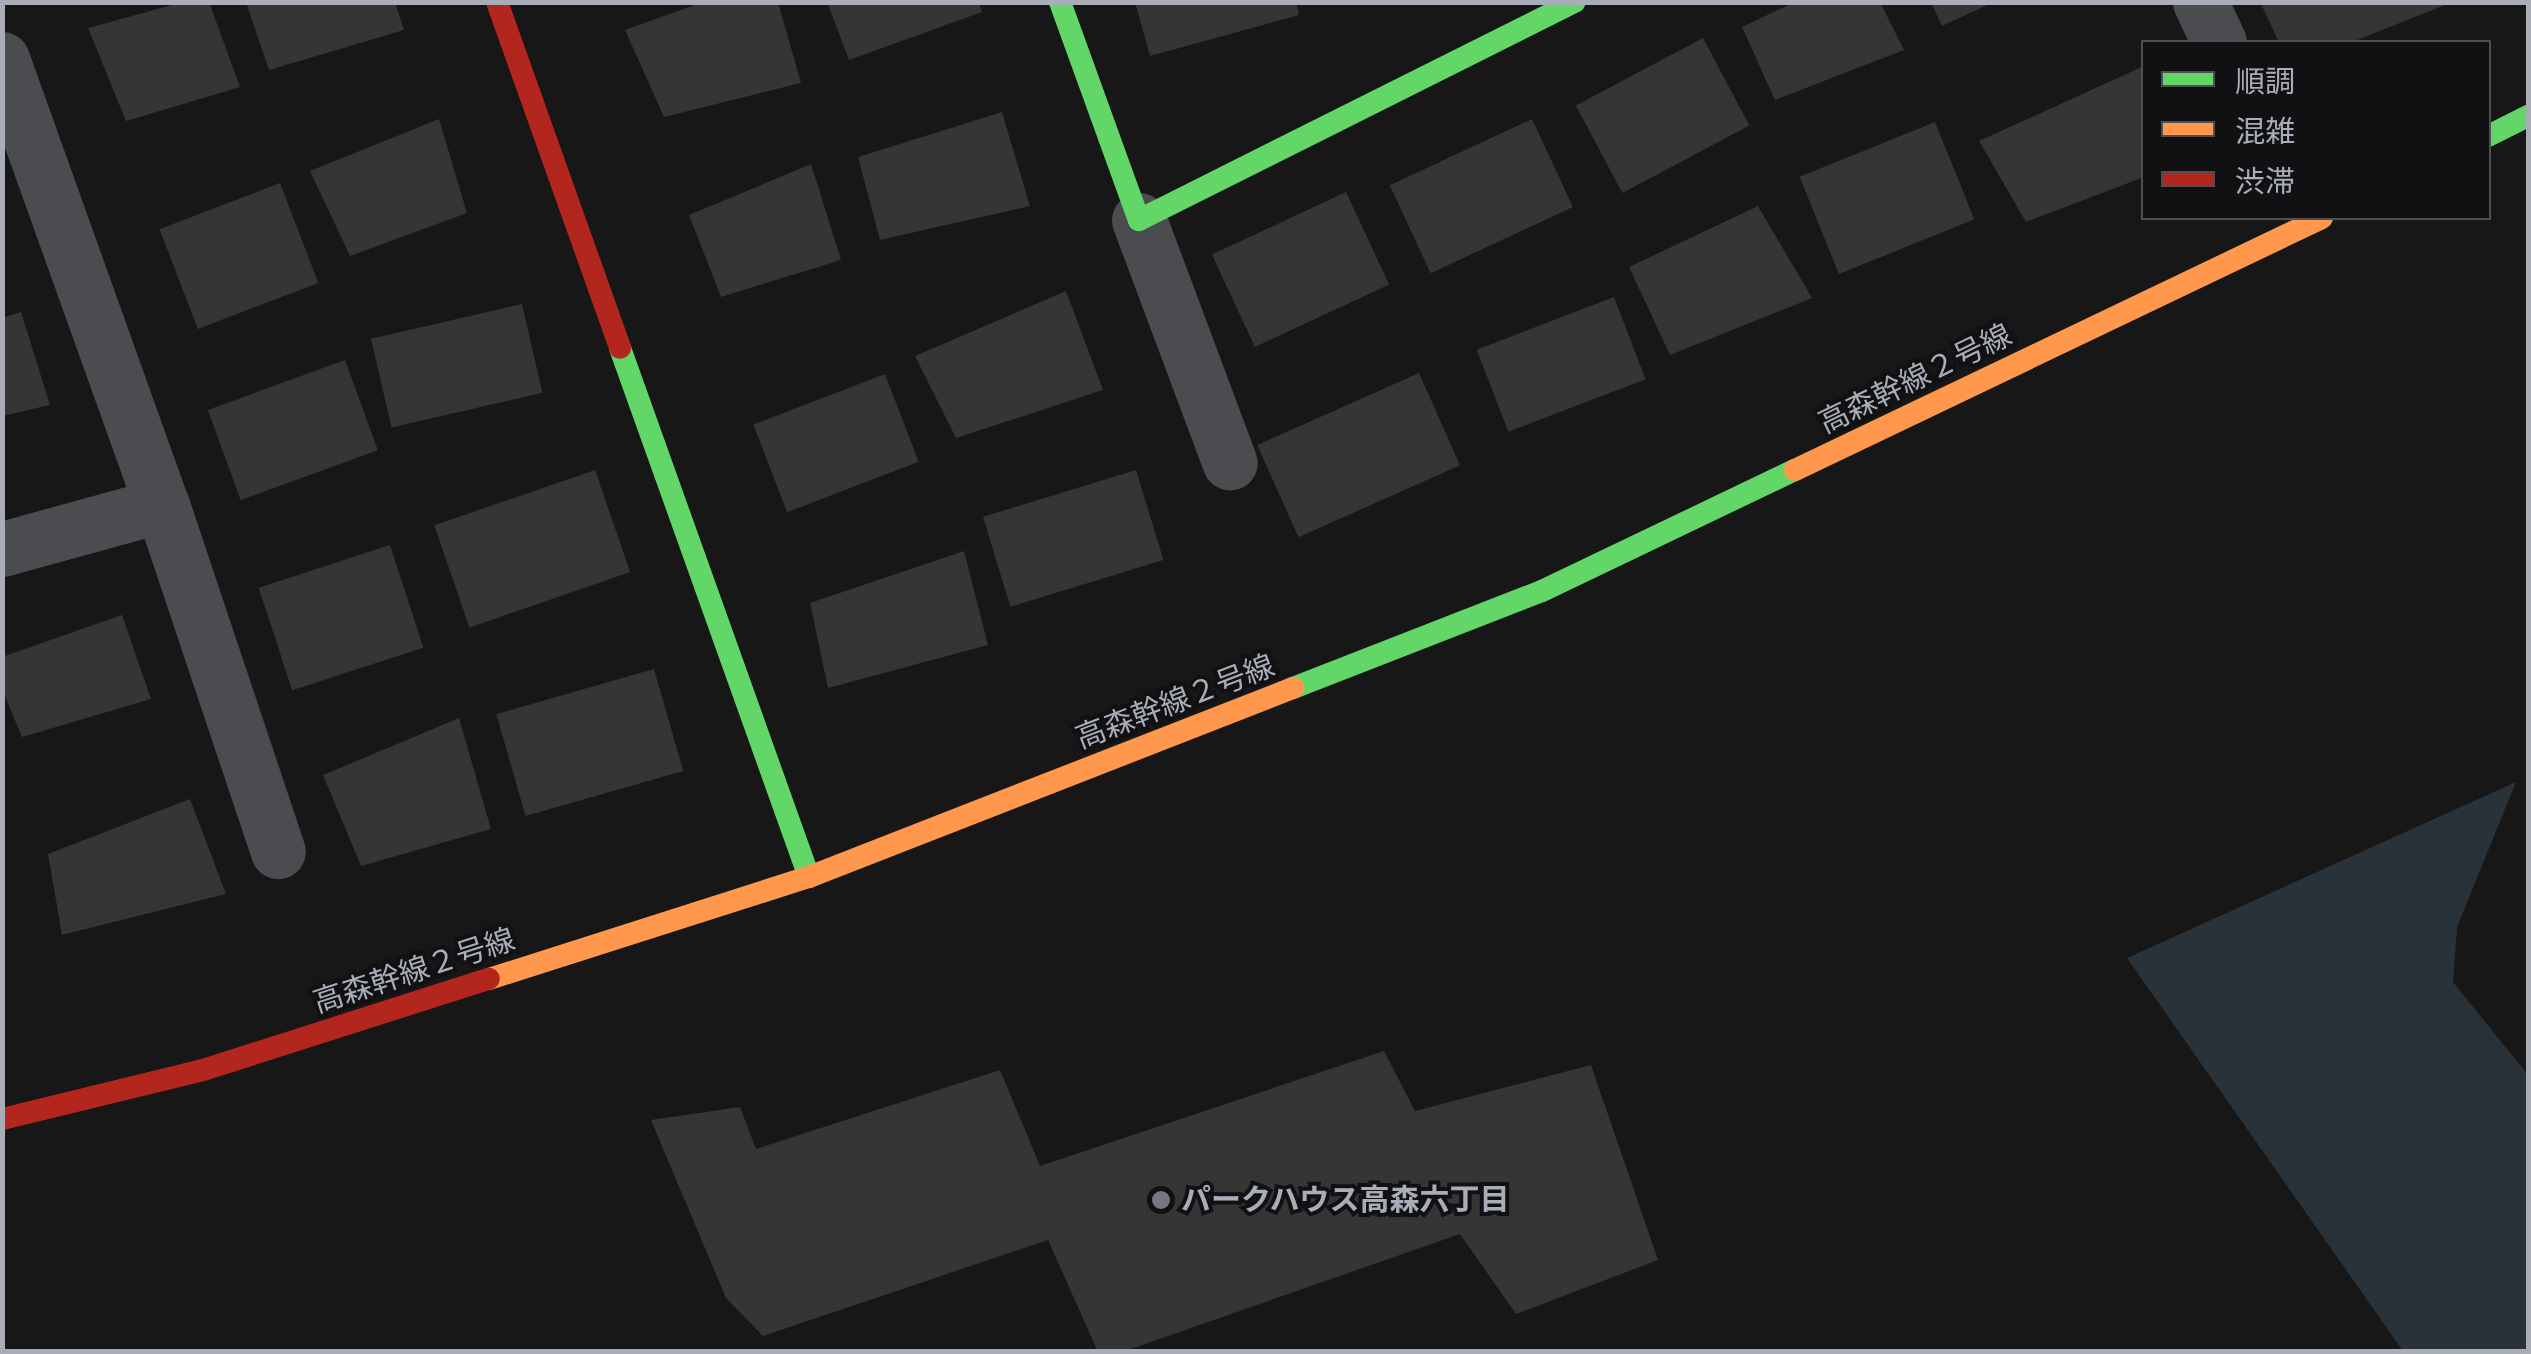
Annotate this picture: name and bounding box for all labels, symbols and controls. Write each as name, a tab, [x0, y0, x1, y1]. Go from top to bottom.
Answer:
legend	[2141, 40, 2491, 220]
text: 順調	[2235, 64, 2295, 99]
text: 混雑	[2235, 114, 2295, 149]
text: 渋滞	[2235, 164, 2295, 199]
street label: 高森幹線２号線	[1813, 317, 2017, 441]
street label: 高森幹線２号線	[1071, 648, 1279, 756]
street label: 高森幹線２号線	[309, 921, 519, 1021]
place label: パークハウス高森六丁目	[1181, 1182, 1511, 1218]
marker: パークハウス高森六丁目	[1150, 1189, 1172, 1211]

